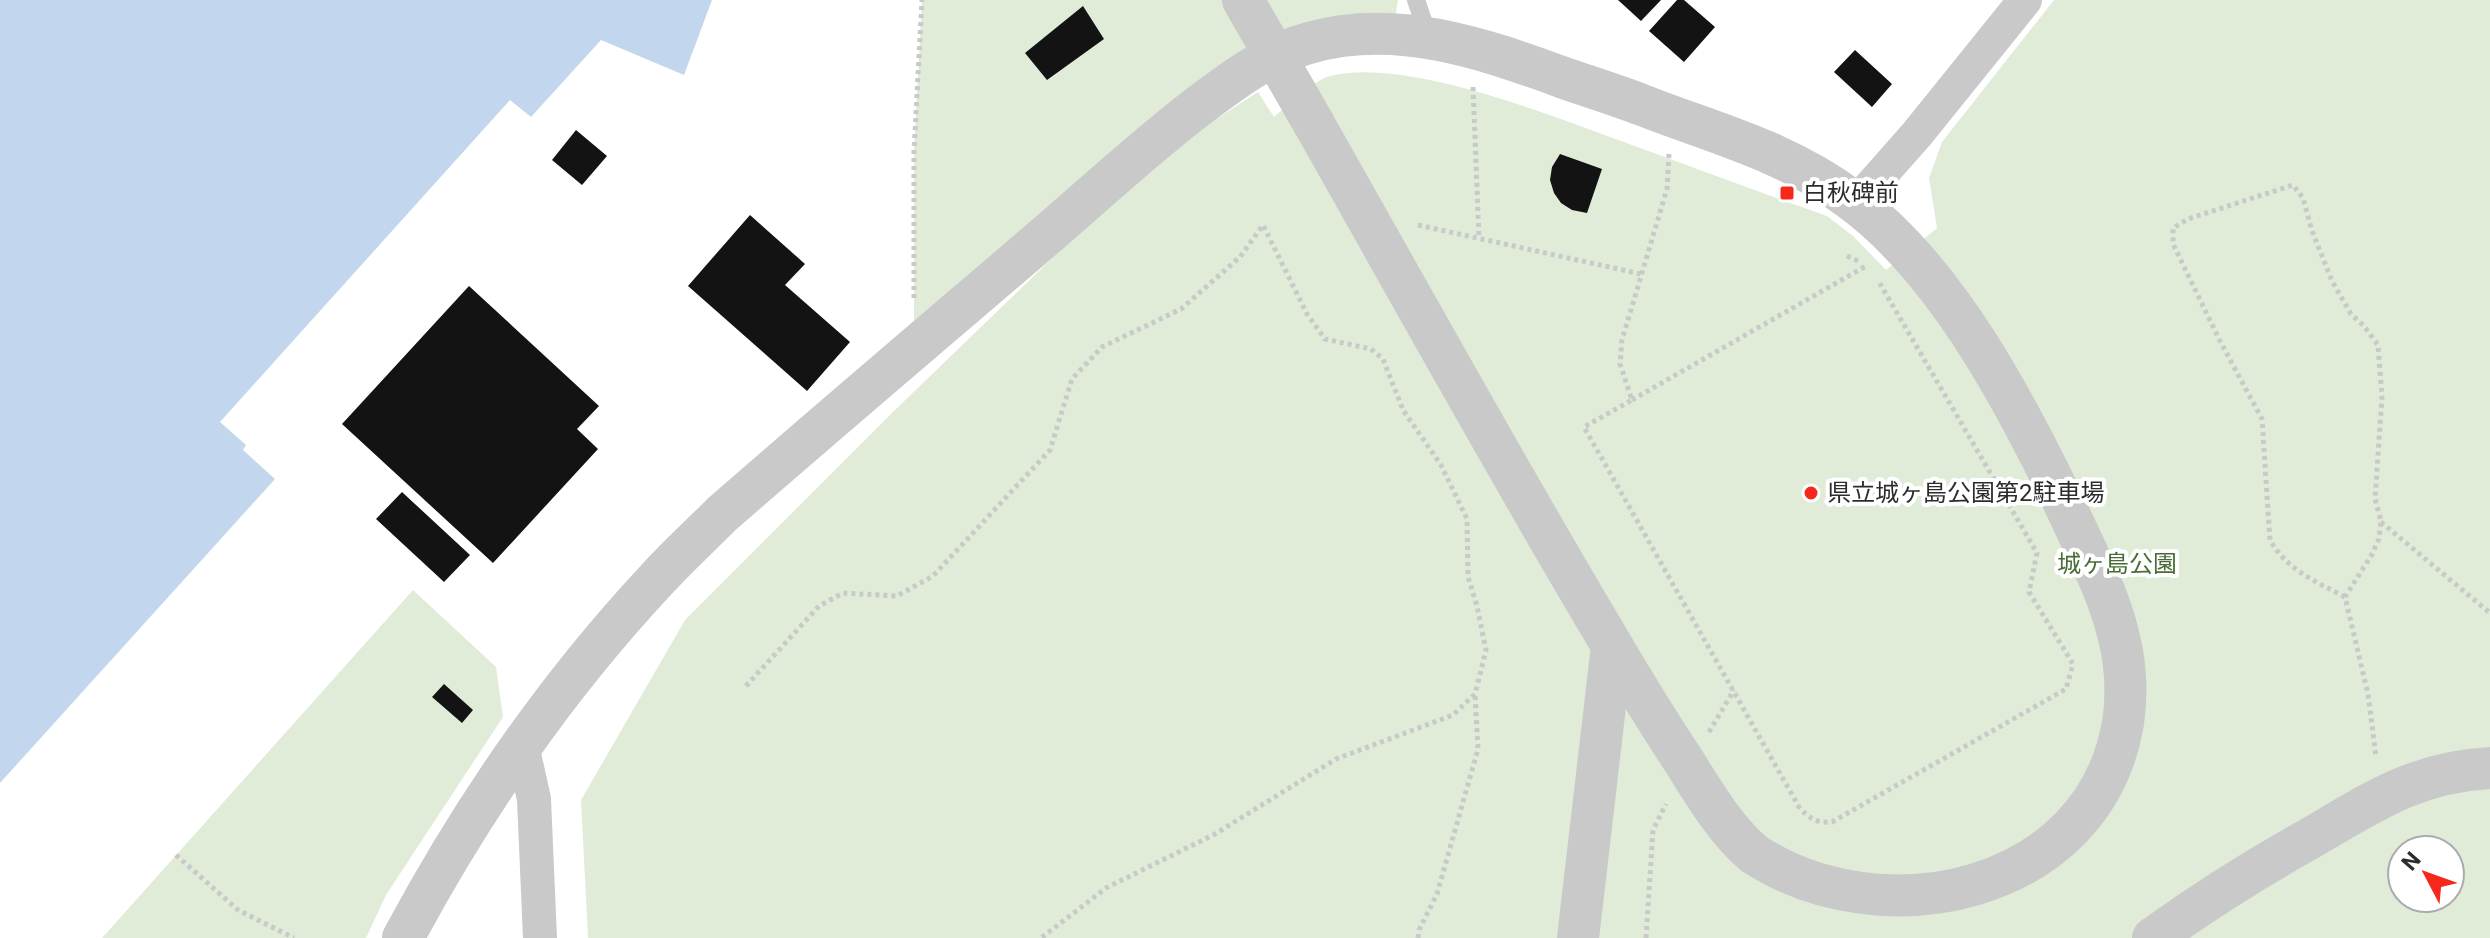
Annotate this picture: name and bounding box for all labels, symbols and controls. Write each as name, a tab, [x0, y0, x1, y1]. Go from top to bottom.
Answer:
place label: 白秋碑前	[1803, 179, 1899, 207]
marker: 白秋碑前	[1778, 184, 1796, 202]
place label: 県立城ヶ島公園第2駐車場	[1827, 479, 2105, 507]
marker: 県立城ヶ島公園第2駐車場	[1802, 484, 1820, 502]
park label: 城ヶ島公園	[2057, 550, 2177, 578]
north arrow	[2386, 834, 2466, 914]
text: N	[2397, 847, 2426, 875]

